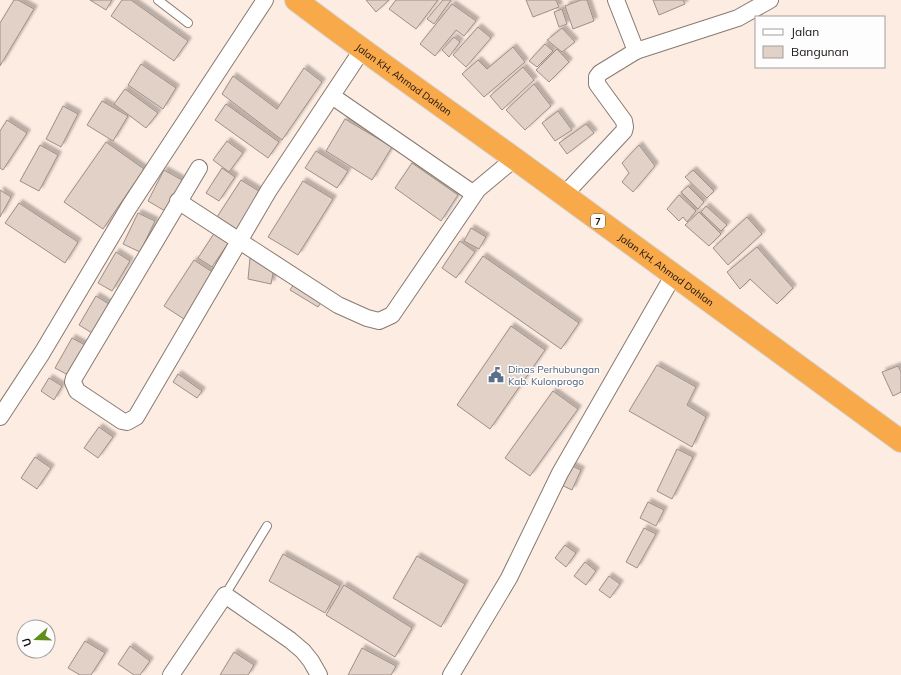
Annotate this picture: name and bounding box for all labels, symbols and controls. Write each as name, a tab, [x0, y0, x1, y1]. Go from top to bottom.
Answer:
legend	[755, 16, 885, 68]
text: Jalan	[791, 24, 819, 39]
street label: Jalan KH. Ahmad Dahlan	[353, 40, 455, 118]
text: Bangunan	[791, 44, 849, 59]
road number: 7	[591, 214, 605, 228]
street label: Jalan KH. Ahmad Dahlan	[616, 230, 717, 309]
place label: Dinas Perhubungan Kab. Kulonprogo	[508, 363, 600, 388]
public building icon: Dinas Perhubungan Kab. Kulonprogo	[487, 366, 505, 384]
north arrow	[16, 619, 56, 659]
text: U	[19, 636, 35, 649]

